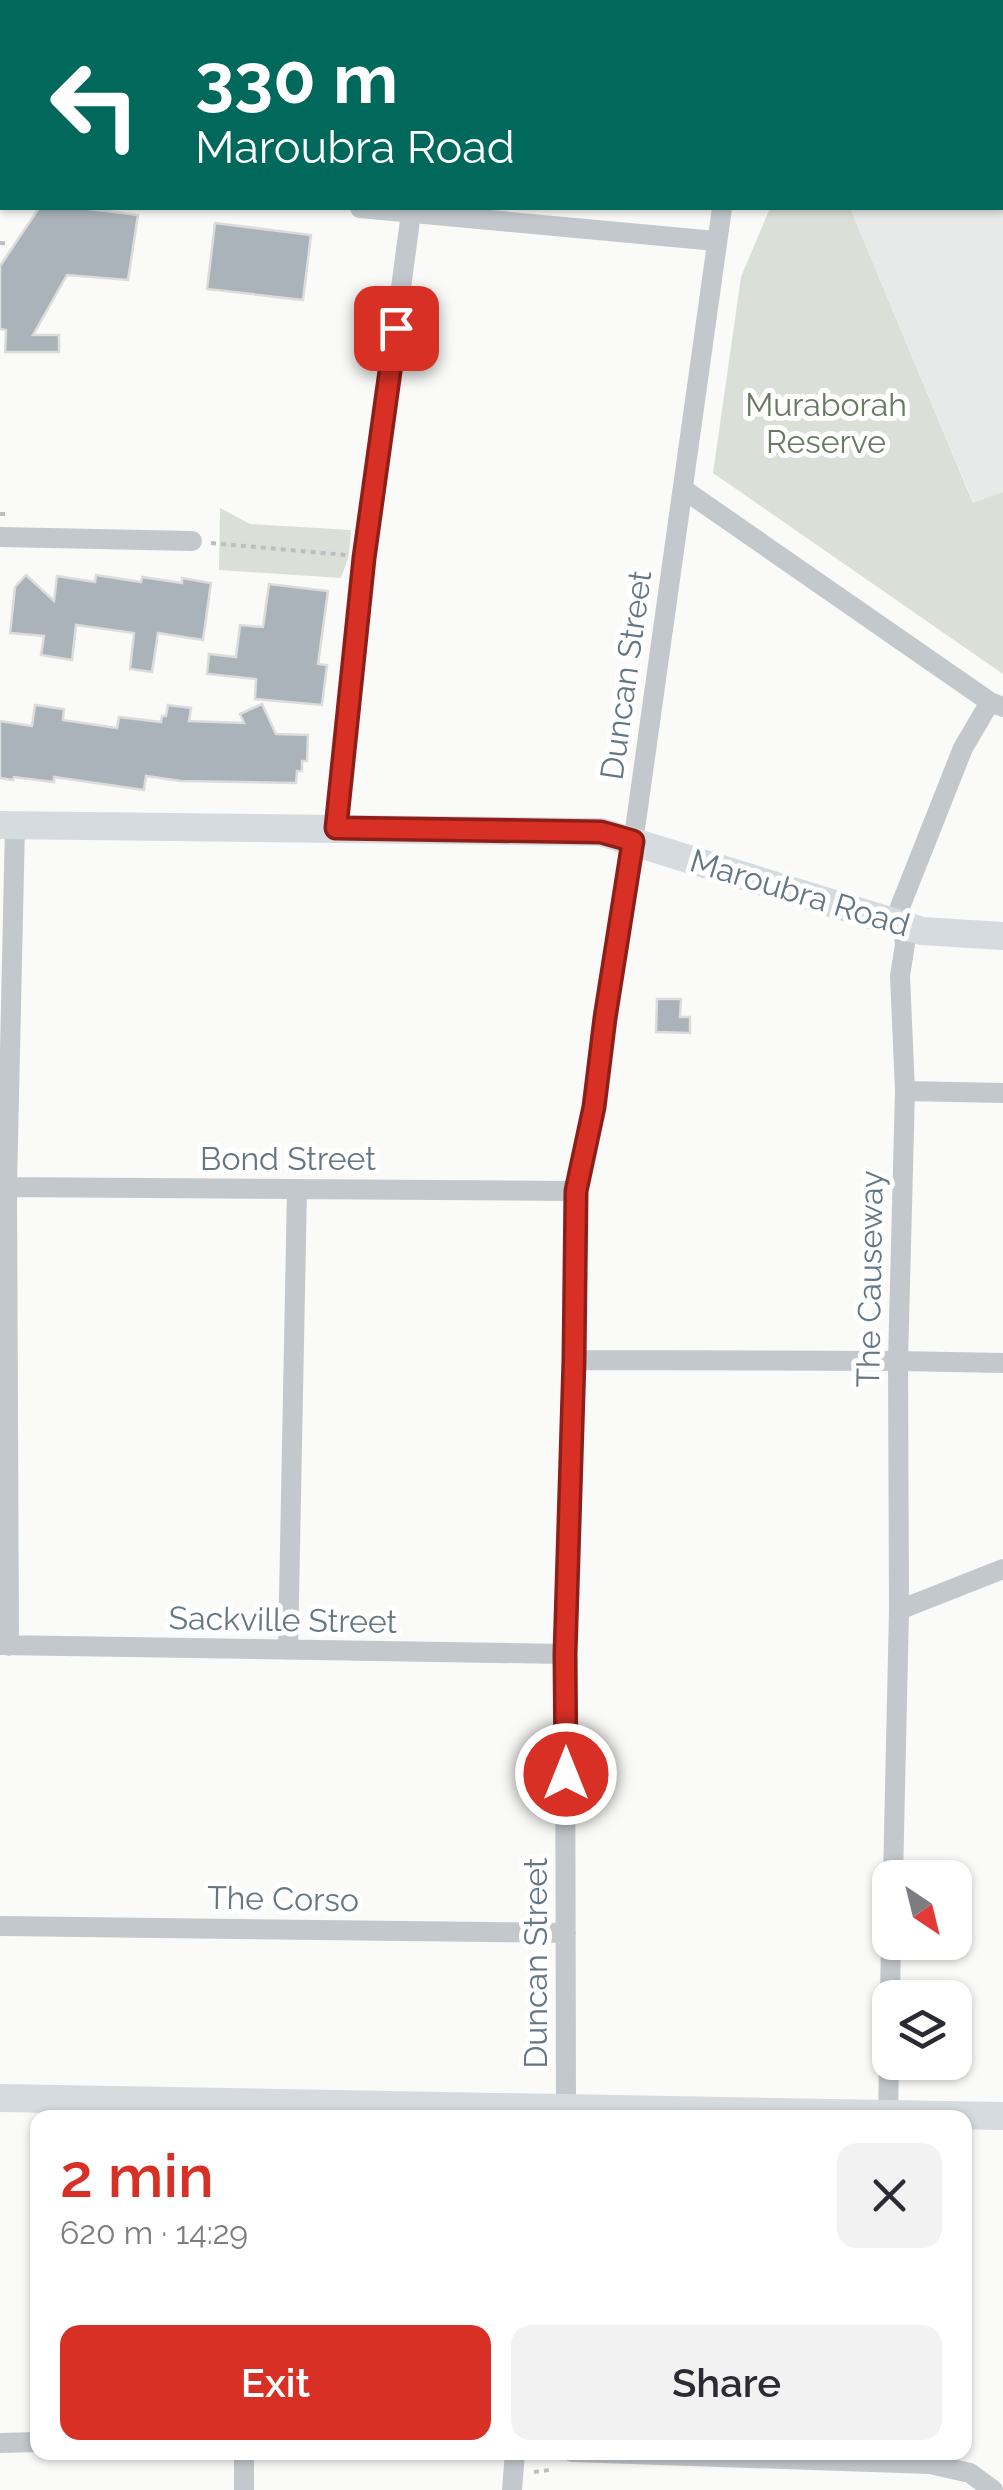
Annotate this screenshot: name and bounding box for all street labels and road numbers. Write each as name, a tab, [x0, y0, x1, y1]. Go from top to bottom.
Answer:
street label: Duncan Street	[592, 568, 659, 782]
street label: Maroubra Road	[686, 842, 914, 943]
street label: Bond Street	[200, 1140, 376, 1177]
street label: The Causeway	[849, 1170, 890, 1388]
street label: Sackville Street	[168, 1599, 398, 1640]
street label: Duncan Street	[517, 1857, 554, 2069]
street label: The Corso	[207, 1879, 359, 1918]

